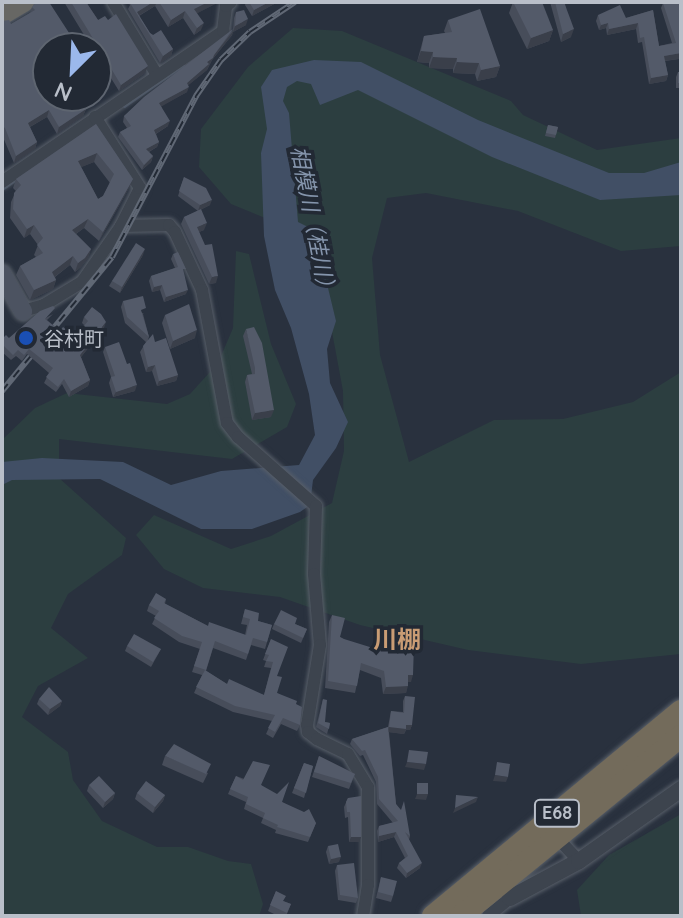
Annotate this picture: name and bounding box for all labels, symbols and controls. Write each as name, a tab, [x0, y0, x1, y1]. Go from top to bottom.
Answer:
north arrow	[32, 32, 112, 112]
text: N	[50, 76, 76, 108]
water label: 相模川（桂川）	[285, 144, 341, 300]
place label: 谷村町	[44, 326, 104, 350]
marker: 谷村町	[15, 327, 37, 349]
district label: 川棚	[373, 626, 421, 654]
road number: E68	[533, 799, 581, 827]

